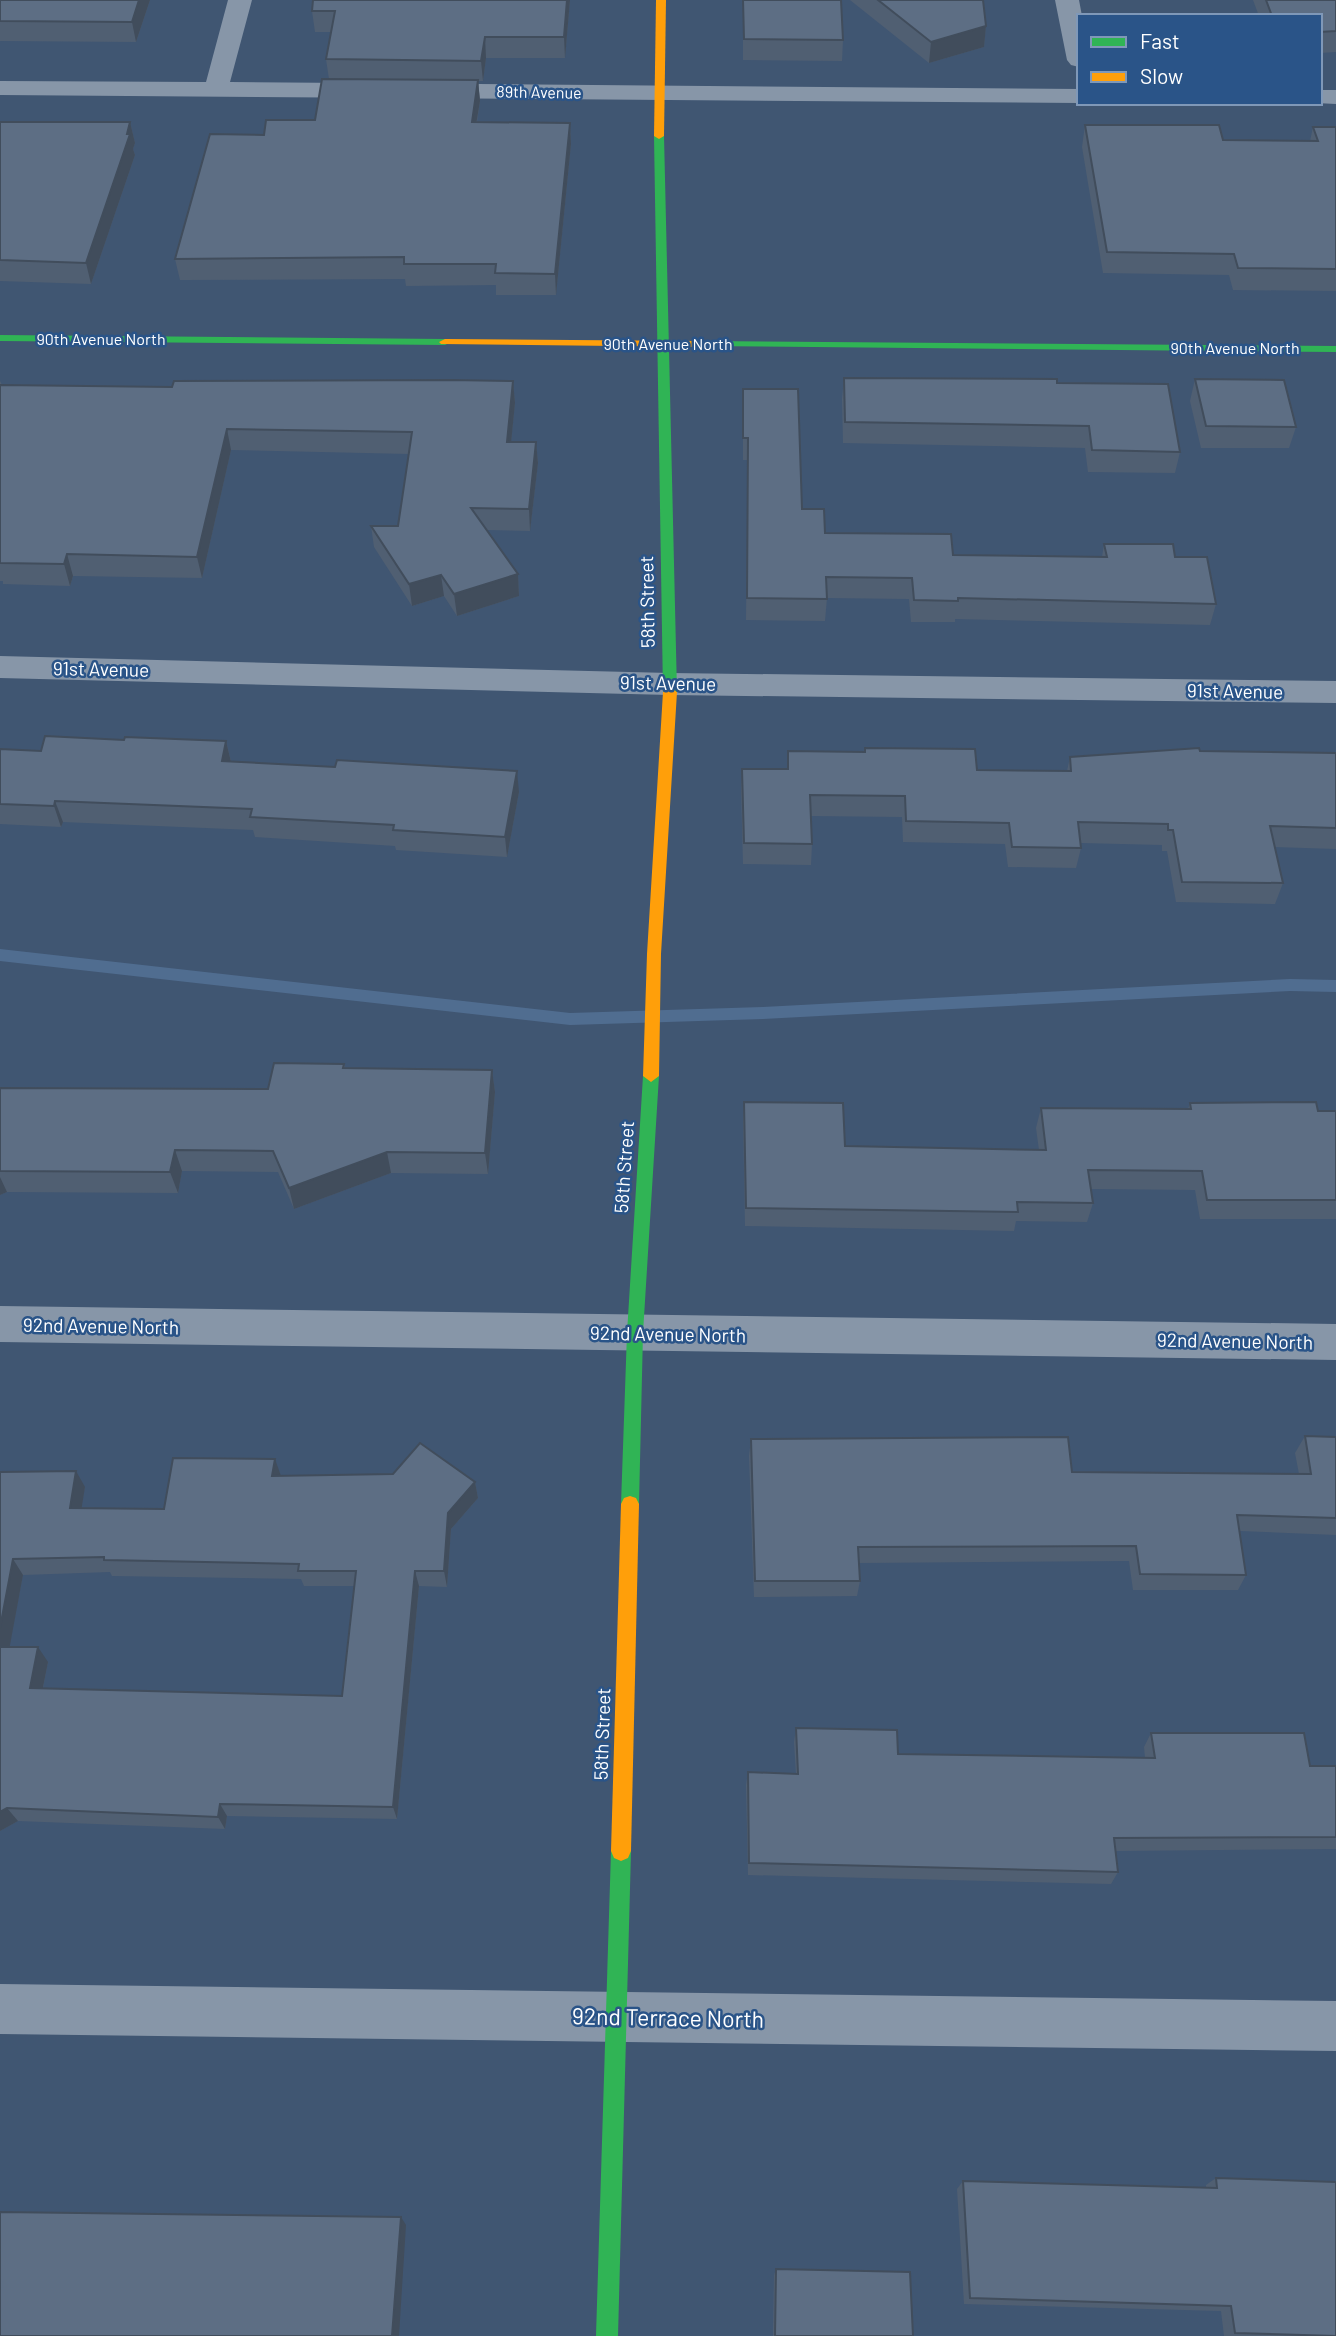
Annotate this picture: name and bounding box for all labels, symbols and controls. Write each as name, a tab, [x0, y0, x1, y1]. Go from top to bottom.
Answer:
legend	[1077, 14, 1322, 105]
text: Fast	[1140, 28, 1180, 53]
text: Slow	[1140, 63, 1183, 88]
street label: 89th Avenue	[496, 81, 582, 102]
street label: 90th Avenue North	[36, 329, 166, 348]
street label: 90th Avenue North	[603, 334, 733, 353]
street label: 90th Avenue North	[1170, 338, 1300, 357]
street label: 58th Street	[634, 556, 659, 648]
street label: 91st Avenue	[53, 656, 149, 681]
street label: 91st Avenue	[620, 670, 716, 695]
street label: 91st Avenue	[1187, 678, 1283, 703]
street label: 58th Street	[609, 1120, 638, 1214]
street label: 92nd Avenue North	[23, 1313, 179, 1338]
street label: 92nd Avenue North	[590, 1321, 746, 1346]
street label: 92nd Avenue North	[1157, 1328, 1313, 1353]
street label: 58th Street	[588, 1687, 615, 1781]
street label: 92nd Terrace North	[572, 2001, 764, 2033]

